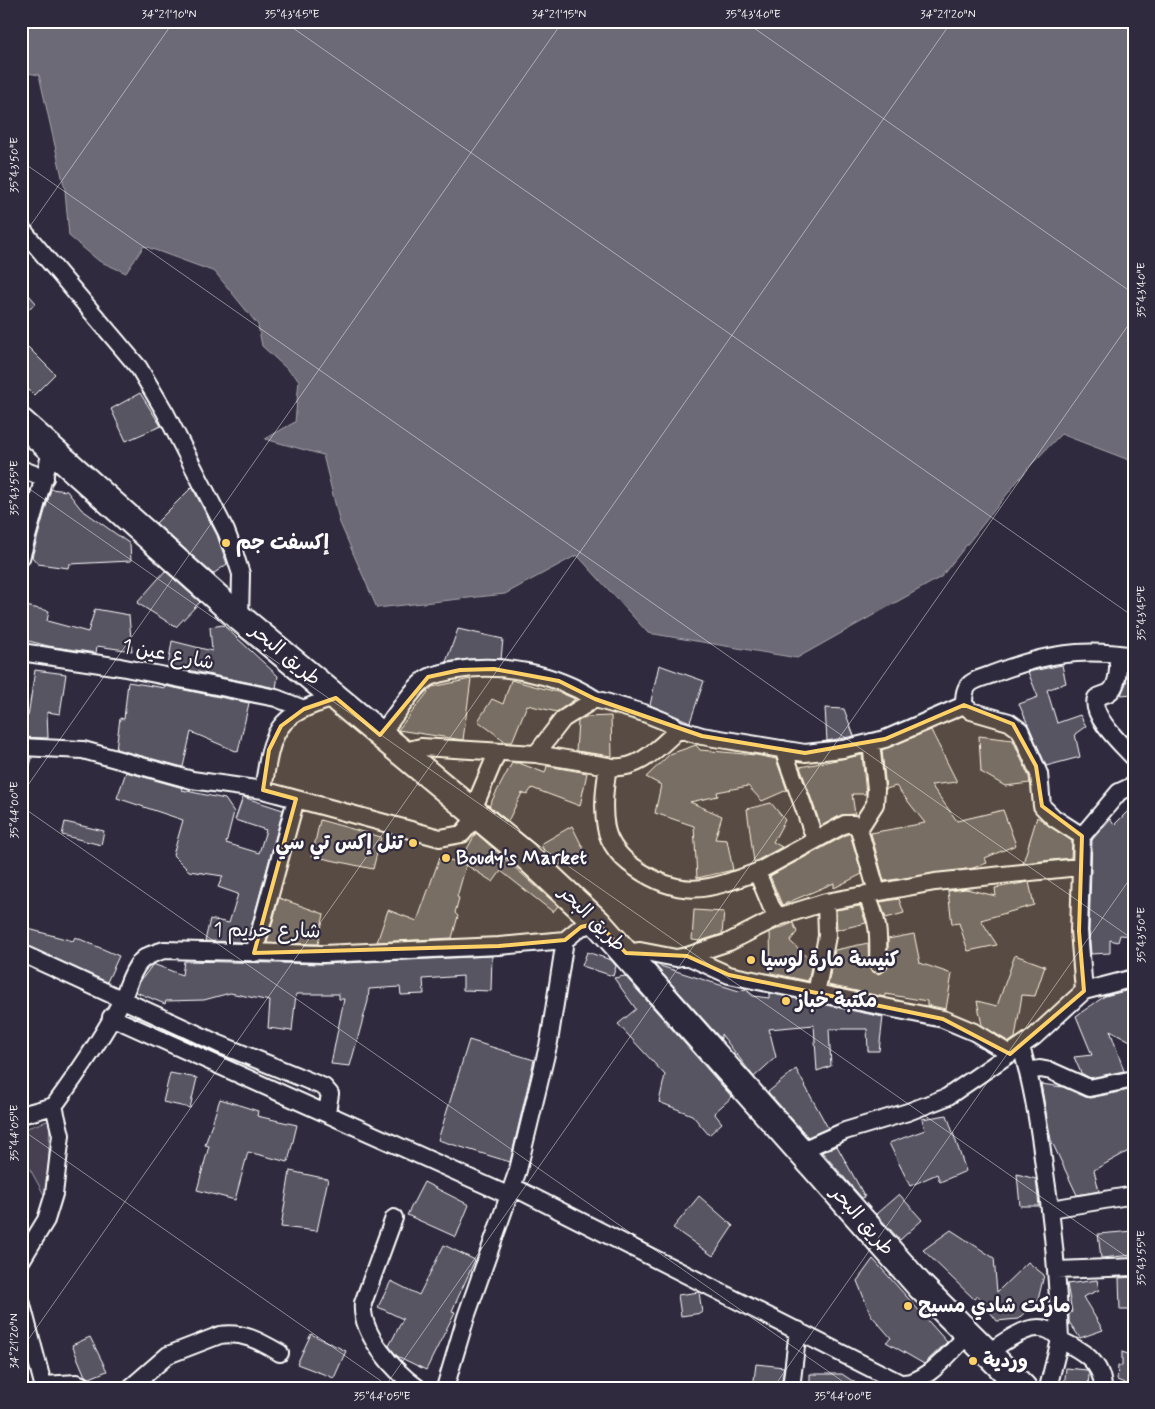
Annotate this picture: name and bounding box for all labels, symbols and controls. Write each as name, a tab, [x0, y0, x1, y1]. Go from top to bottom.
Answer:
text: 34°21'10"N	[142, 7, 196, 23]
text: 35°43'45"E	[264, 7, 320, 23]
text: 34°21'15"N	[532, 7, 586, 23]
text: 35°43'40"E	[725, 7, 781, 23]
text: 34°21'20"N	[920, 7, 976, 23]
text: 35°43'50"E	[7, 137, 23, 193]
text: 35°43'40"E	[1134, 262, 1150, 318]
text: 35°43'55"E	[7, 460, 23, 516]
place label: إكسفت جم	[236, 530, 329, 557]
marker: إكسفت جم	[220, 537, 232, 549]
text: 35°43'45"E	[1134, 585, 1150, 641]
street label: طريق البحر	[242, 616, 326, 693]
street label: شارع عين 1	[120, 633, 216, 677]
text: 35°44'00"E	[7, 781, 23, 839]
place label: تنل إكس تي سي	[275, 830, 404, 860]
marker: تنل إكس تي سي	[407, 837, 419, 849]
place label: Boudy's Market	[456, 845, 587, 872]
marker: Boudy's Market	[440, 852, 452, 864]
street label: طريق البحر	[551, 878, 632, 959]
text: 35°43'50"E	[1134, 907, 1150, 963]
street label: شارع حريم 1	[213, 917, 321, 945]
place label: كنيسة مارة لوسيا	[761, 947, 899, 974]
marker: كنيسة مارة لوسيا	[745, 954, 757, 966]
place label: مكتبة خباز	[794, 988, 877, 1015]
marker: مكتبة خباز	[780, 995, 792, 1007]
text: 35°44'05"E	[7, 1104, 23, 1162]
street label: طريق البحر	[823, 1179, 900, 1262]
text: 35°43'55"E	[1134, 1230, 1150, 1286]
place label: ماركت شادي مسيح	[918, 1293, 1071, 1321]
marker: ماركت شادي مسيح	[902, 1300, 914, 1312]
text: 34°21'20"N	[7, 1313, 23, 1369]
place label: وردية	[983, 1348, 1028, 1375]
marker: وردية	[967, 1355, 979, 1367]
text: 35°44'05"E	[353, 1389, 411, 1405]
text: 35°44'00"E	[814, 1389, 872, 1405]

